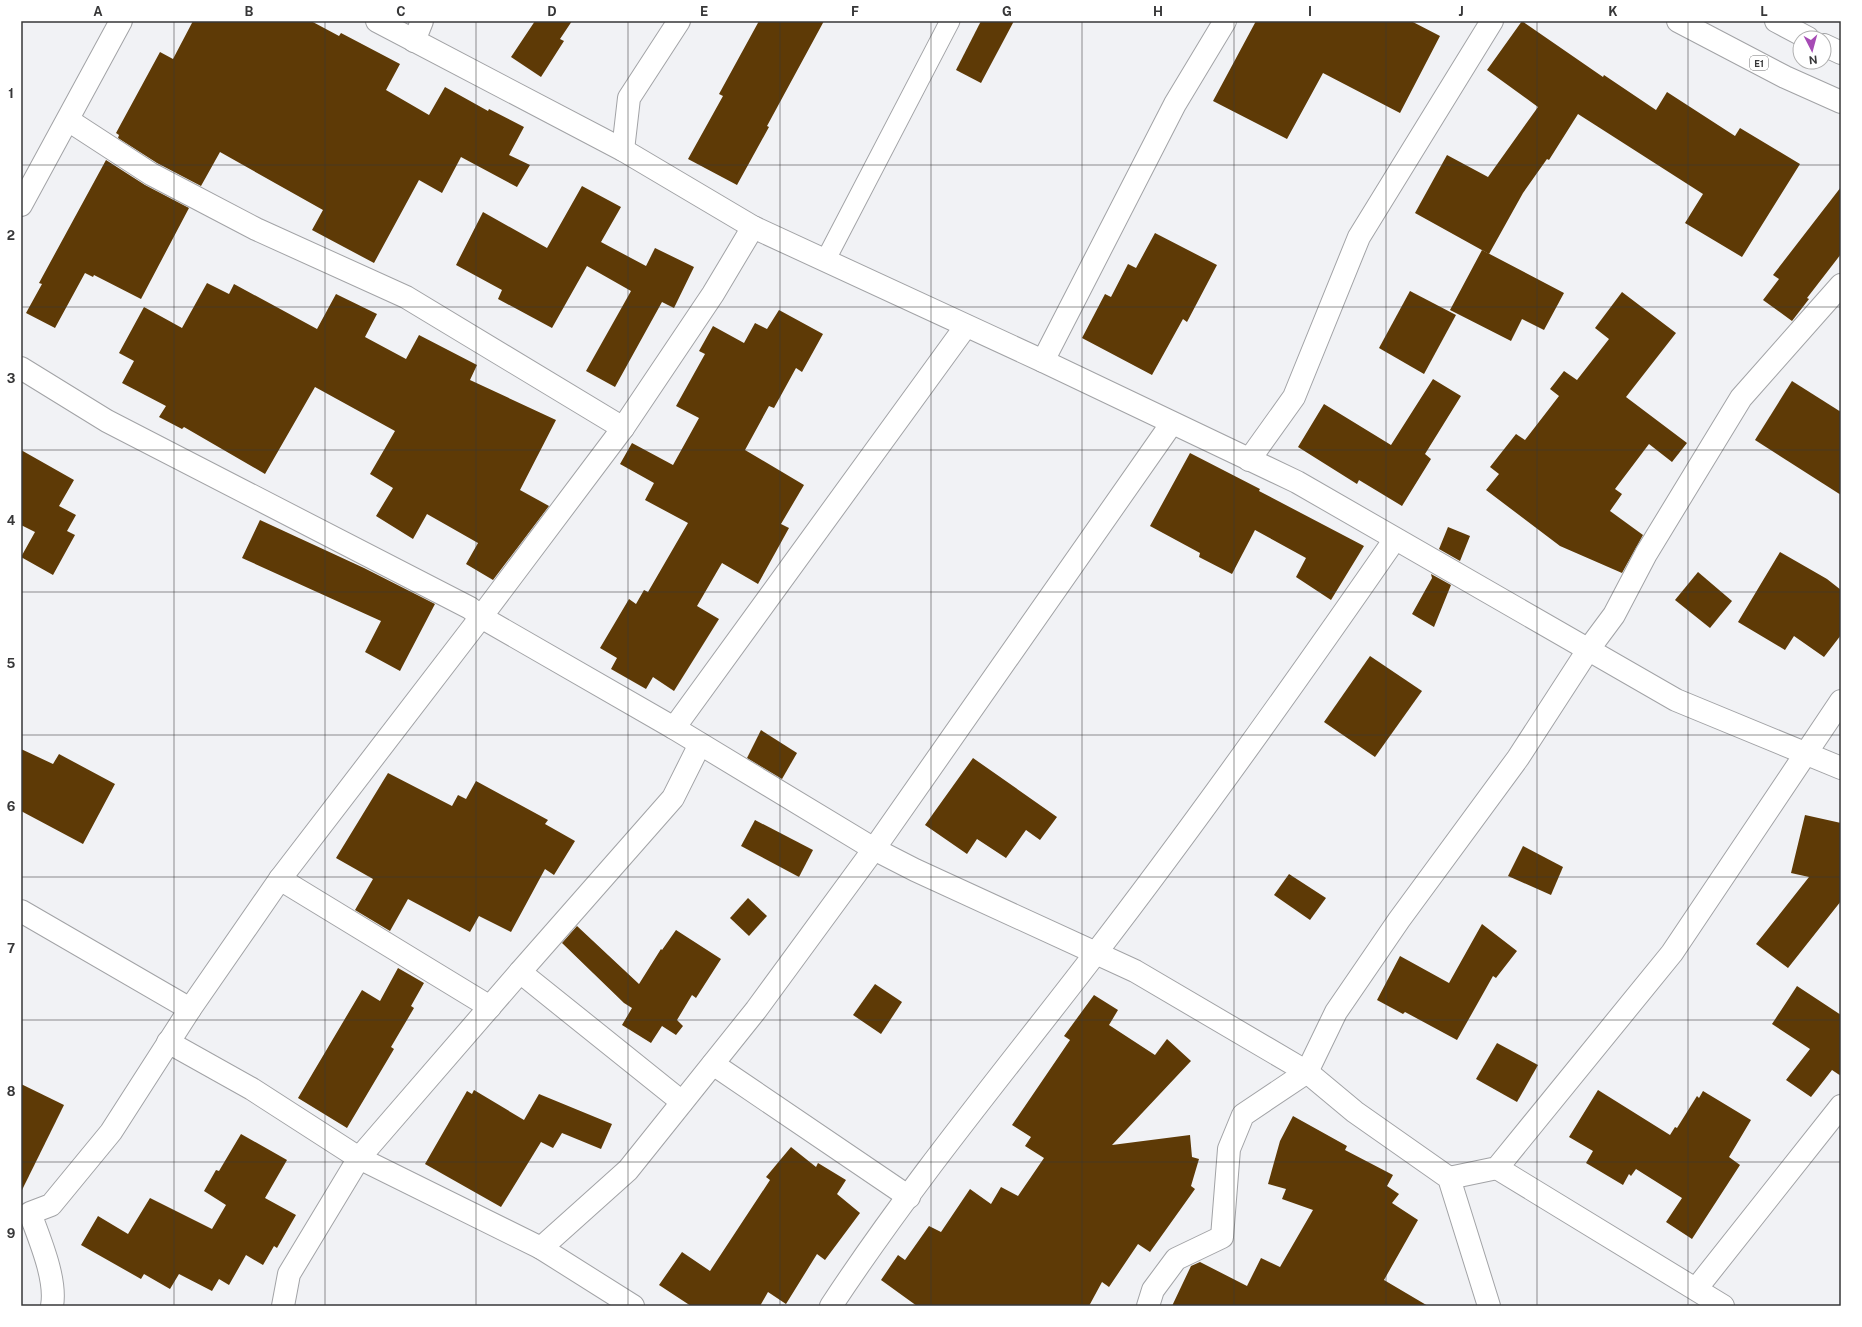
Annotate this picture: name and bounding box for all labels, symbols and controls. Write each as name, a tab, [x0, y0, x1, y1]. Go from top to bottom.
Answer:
text: A	[93, 4, 103, 19]
text: B	[245, 4, 254, 19]
text: C	[396, 4, 406, 19]
text: D	[547, 4, 557, 19]
text: E	[700, 4, 708, 19]
text: F	[851, 4, 859, 19]
text: G	[1002, 4, 1012, 19]
text: H	[1153, 4, 1163, 19]
text: I	[1308, 4, 1312, 19]
text: J	[1458, 4, 1464, 19]
text: K	[1608, 4, 1618, 19]
text: L	[1760, 4, 1768, 19]
north arrow	[1792, 30, 1832, 70]
text: N	[1808, 54, 1818, 66]
road number: E1	[1750, 56, 1768, 70]
text: 1	[8, 86, 14, 101]
text: 2	[7, 228, 15, 243]
text: 3	[7, 371, 16, 386]
text: 4	[7, 513, 16, 528]
text: 5	[7, 656, 16, 671]
text: 6	[7, 799, 16, 814]
text: 7	[7, 941, 15, 956]
text: 8	[7, 1084, 16, 1099]
text: 9	[7, 1226, 15, 1241]

